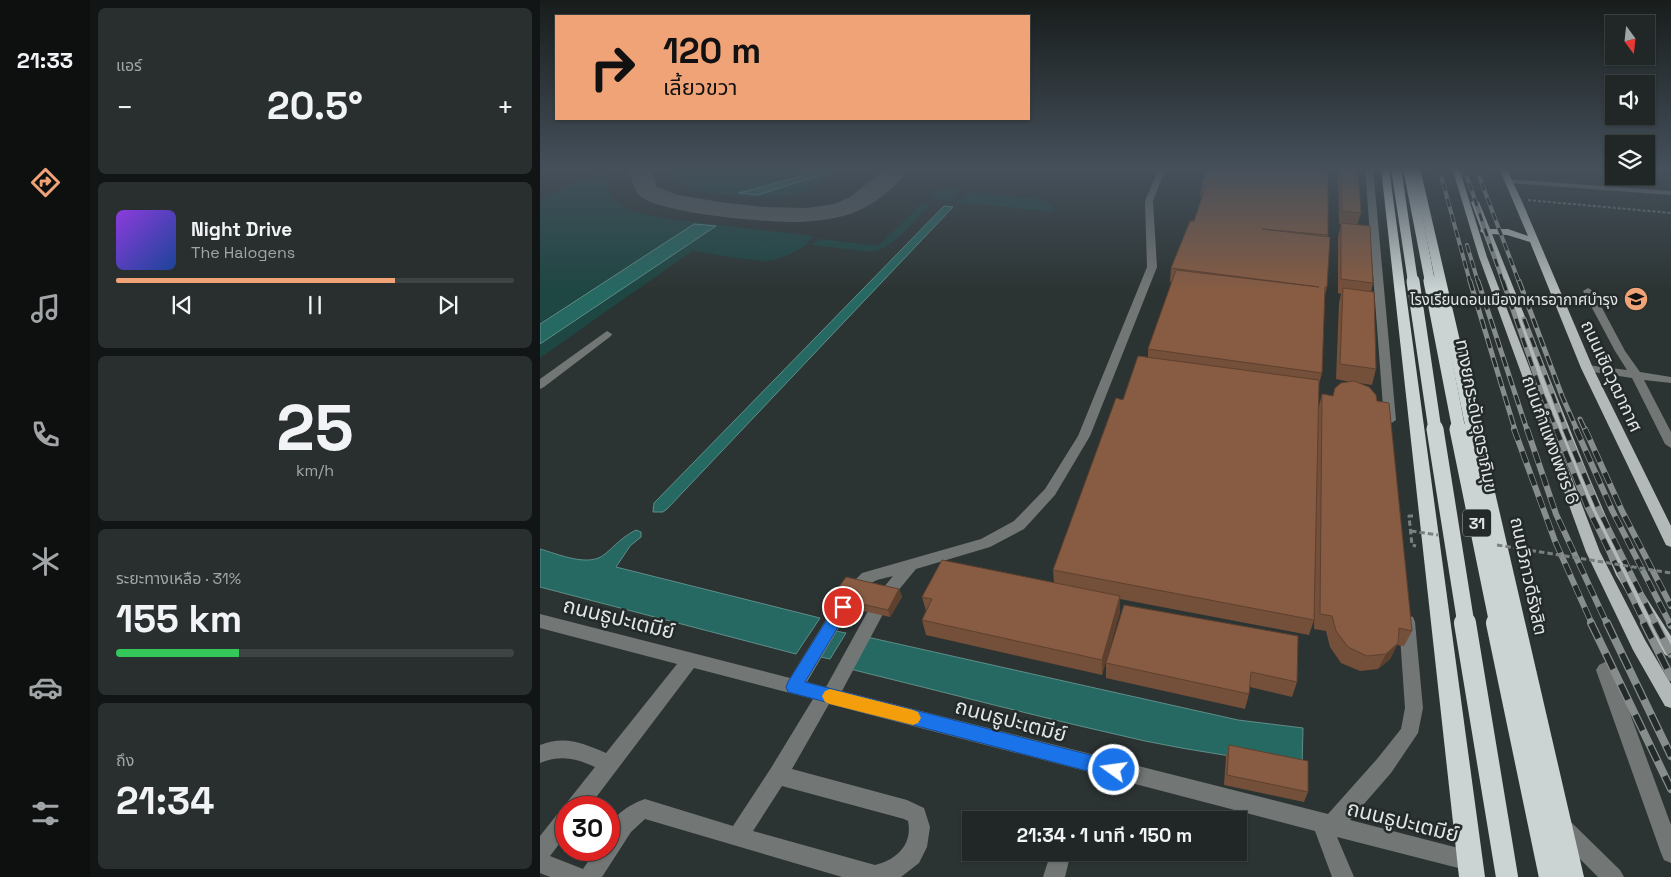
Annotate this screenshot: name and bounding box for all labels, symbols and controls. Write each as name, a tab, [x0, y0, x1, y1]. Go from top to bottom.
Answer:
north arrow	[1605, 15, 1655, 65]
map controls	[1605, 15, 1655, 185]
text: 120 m	[663, 29, 761, 73]
icon: right	[580, 35, 645, 100]
text: 21:33	[17, 46, 73, 74]
text: แอร์	[116, 55, 142, 76]
text: เลี้ยวขวา	[663, 73, 738, 101]
button: sound	[1605, 75, 1655, 125]
text: 20.5°	[267, 82, 363, 130]
text: −	[116, 89, 133, 125]
text: +	[497, 89, 514, 125]
button: layers	[1605, 135, 1655, 185]
icon: directions	[28, 165, 63, 200]
text: Night Drive	[191, 217, 292, 242]
text: The Halogens	[191, 242, 295, 263]
school or university icon: โรงเรียนดอนเมืองทหารอากาศบำรุง	[1623, 286, 1649, 312]
place label: โรงเรียนดอนเมืองทหารอากาศบำรุง	[1410, 290, 1618, 309]
icon: music	[28, 291, 63, 326]
icon: previous	[168, 291, 196, 319]
icon: pause	[301, 291, 329, 319]
icon: next	[434, 291, 462, 319]
street label: ถนนเชิดวุฒากาศ	[1576, 316, 1648, 436]
street label: ทางยกระดับอุตราภิมุข	[1451, 337, 1503, 495]
street label: ถนนกำแพงเพชร 6	[1517, 373, 1585, 507]
text: 25	[276, 386, 354, 469]
icon: phone	[28, 417, 63, 452]
text: km/h	[296, 460, 334, 481]
road number: 31	[1463, 509, 1491, 536]
street label: ถนนวิภาวดีรังสิต	[1505, 515, 1553, 637]
icon: climate	[28, 544, 63, 579]
text: ระยะทางเหลือ · 31%	[116, 568, 241, 589]
pin	[822, 586, 864, 628]
street label: ถนนธูปะเตมีย์	[560, 591, 678, 645]
icon: arrive	[829, 593, 857, 621]
text: 155 km	[116, 595, 242, 643]
icon: car	[28, 670, 63, 705]
street label: ถนนธูปะเตมีย์	[952, 692, 1070, 748]
position arrow	[1087, 743, 1139, 795]
text: ถึง	[116, 750, 134, 771]
text: 21:34	[116, 777, 214, 825]
street label: ถนนธูปะเตมีย์	[1344, 794, 1462, 848]
icon: filters	[28, 796, 63, 831]
speed limit sign: 30	[555, 796, 620, 861]
text: 21:34 · 1 นาที · 150 m	[1017, 823, 1192, 848]

